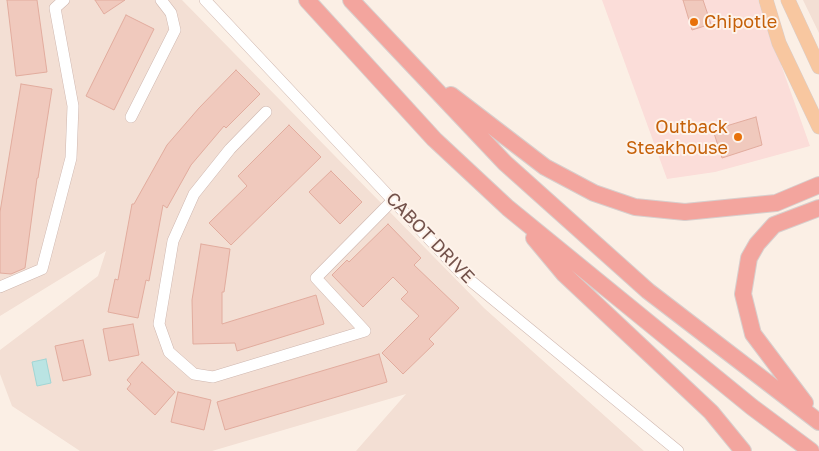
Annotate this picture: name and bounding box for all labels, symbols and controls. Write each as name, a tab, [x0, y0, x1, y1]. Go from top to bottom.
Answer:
place label: Chipotle	[704, 11, 777, 33]
marker: Chipotle	[688, 16, 700, 28]
place label: Outback Steakhouse	[626, 116, 728, 158]
marker: Outback Steakhouse	[732, 131, 744, 143]
street label: CABOT DRIVE	[381, 188, 479, 288]

